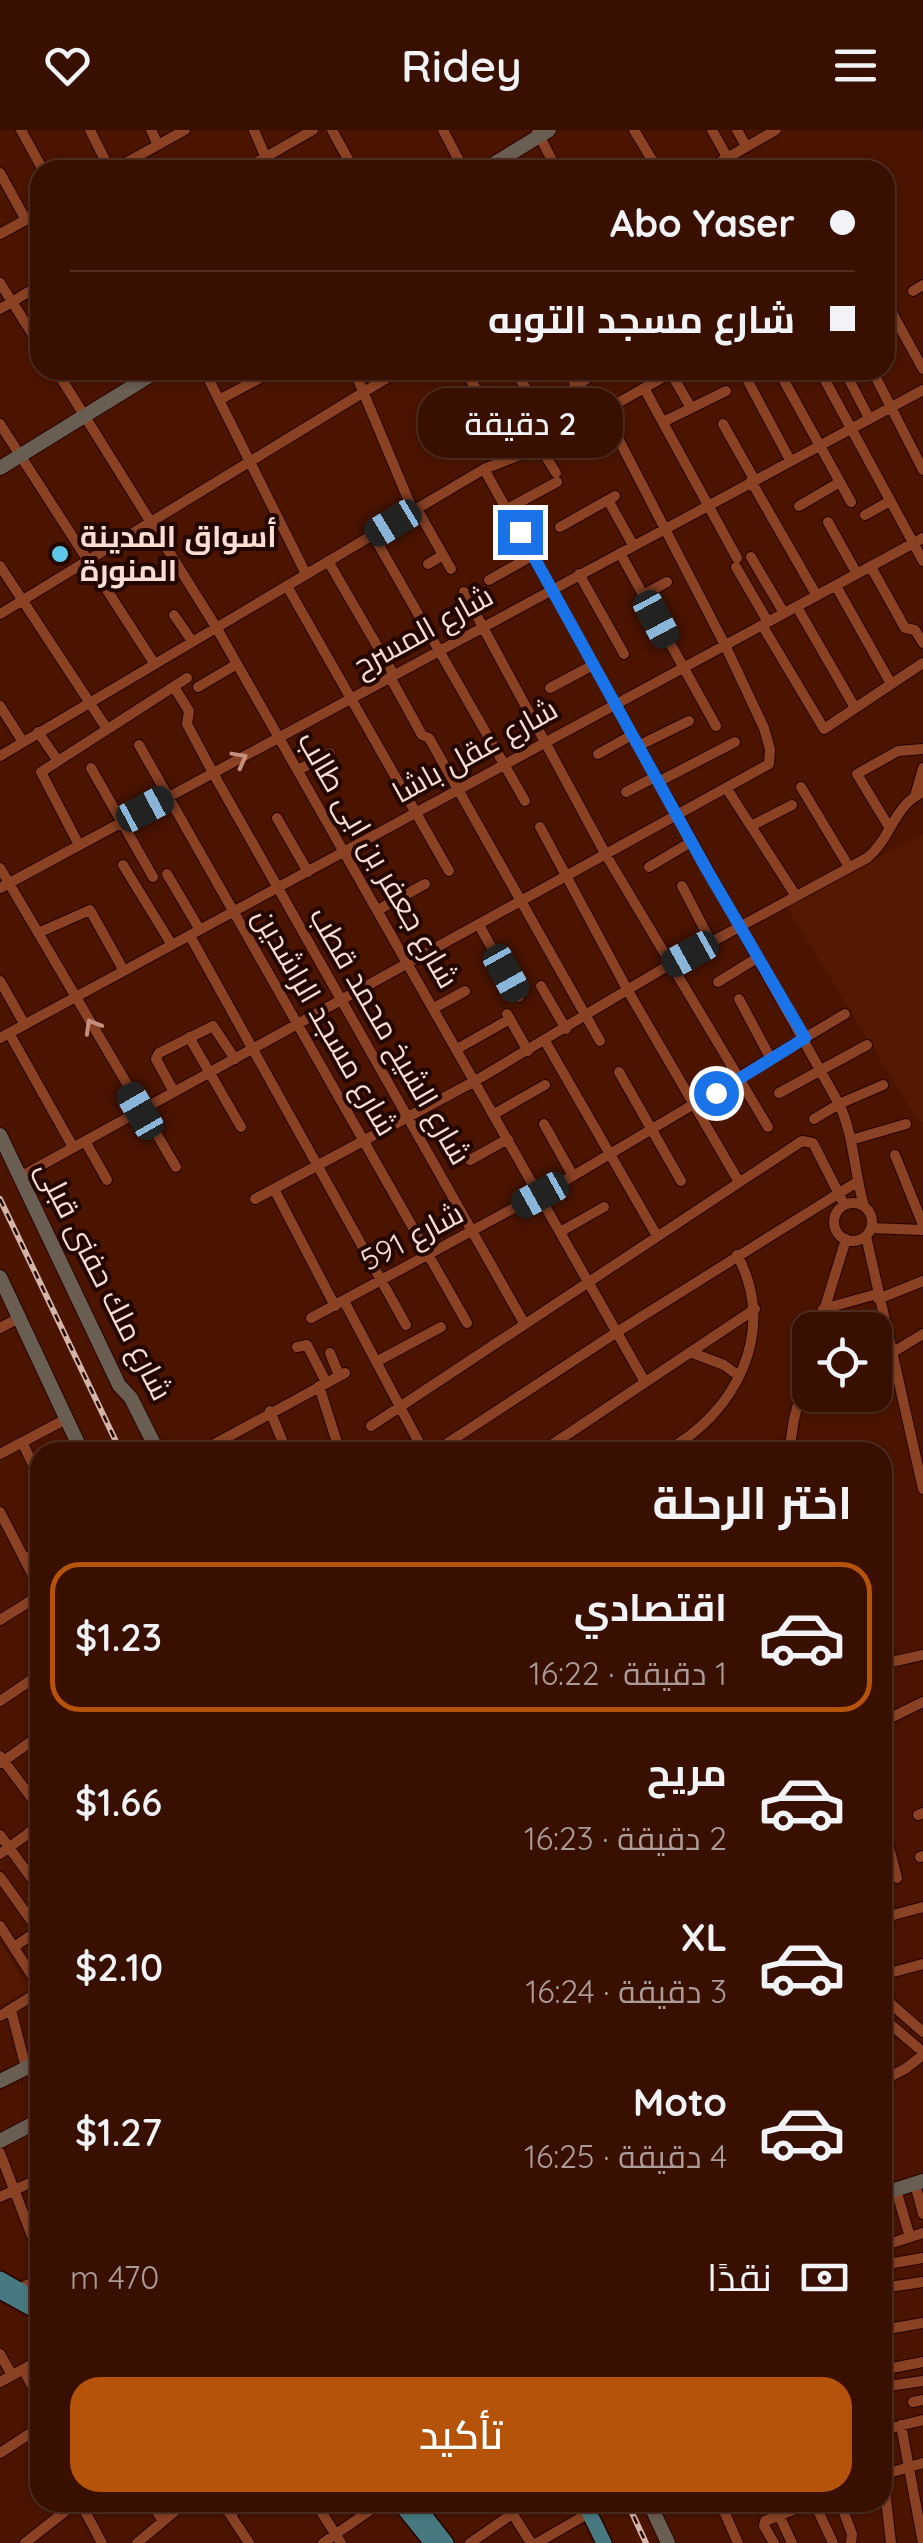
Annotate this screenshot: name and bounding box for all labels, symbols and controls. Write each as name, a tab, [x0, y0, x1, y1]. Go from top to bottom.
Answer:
text: Ridey	[401, 37, 522, 93]
icon: heart	[40, 38, 95, 93]
icon: menu	[828, 38, 883, 93]
text: Abo Yaser	[610, 199, 795, 247]
text: شارع مسجد التوبه	[488, 295, 795, 343]
callout: 2 دقيقة	[418, 387, 622, 457]
text: 2 دقيقة	[464, 403, 577, 443]
car	[360, 495, 426, 551]
route end	[498, 510, 543, 555]
place label: أسواق المدينة المنورة	[80, 517, 277, 589]
marker: أسواق المدينة المنورة	[49, 543, 71, 565]
street label: شارع المسرح	[346, 576, 500, 686]
car	[629, 585, 683, 653]
street label: شارع عقل باشا	[385, 689, 565, 813]
street label: شارع جعفر بن ابى طالب	[288, 724, 468, 996]
one-way arrow	[230, 751, 248, 771]
car	[111, 782, 179, 836]
street label: شارع الشيخ محمد قطب	[300, 900, 480, 1172]
street label: شارع مسجد الراشدين	[243, 901, 407, 1143]
car	[656, 926, 724, 982]
car	[478, 939, 534, 1007]
one-way arrow	[84, 1019, 104, 1037]
route start	[694, 1071, 739, 1116]
car	[112, 1078, 168, 1144]
street label: شارع ملك حفنى قبلى	[26, 1155, 182, 1407]
car	[506, 1167, 574, 1223]
street label: شارع 591	[354, 1193, 470, 1281]
map controls	[792, 1312, 892, 1412]
button: locate	[792, 1312, 892, 1412]
text: اختر الرحلة	[652, 1474, 852, 1530]
text: اقتصادي	[574, 1583, 727, 1631]
icon: car	[757, 1592, 847, 1682]
text: $1.23	[75, 1613, 162, 1661]
text: 1 دقيقة · 16:22	[529, 1653, 727, 1693]
text: مريح	[647, 1748, 727, 1796]
icon: car	[757, 1757, 847, 1847]
text: $1.66	[75, 1778, 162, 1826]
text: 2 دقيقة · 16:23	[524, 1818, 727, 1858]
text: XL	[681, 1913, 727, 1961]
icon: car	[757, 1922, 847, 2012]
text: $2.10	[75, 1943, 163, 1991]
text: 3 دقيقة · 16:24	[525, 1971, 727, 2011]
text: Moto	[633, 2078, 727, 2126]
icon: car	[757, 2087, 847, 2177]
text: $1.27	[75, 2108, 162, 2156]
text: 4 دقيقة · 16:25	[524, 2136, 727, 2176]
icon: cash	[797, 2250, 852, 2305]
text: نقدًا	[707, 2253, 772, 2301]
text: 470 m	[70, 2257, 159, 2297]
button: تأكيد	[70, 2377, 852, 2492]

